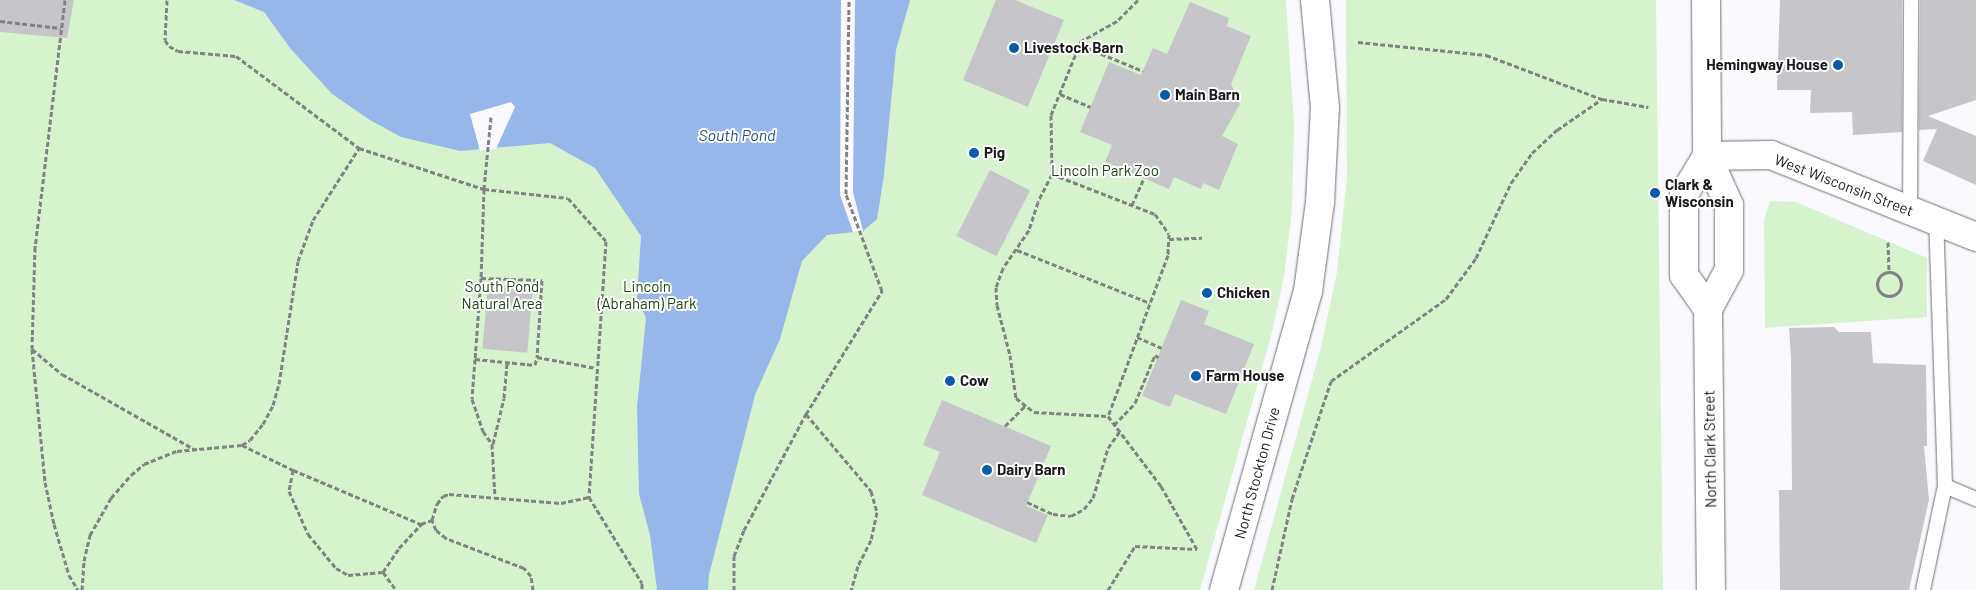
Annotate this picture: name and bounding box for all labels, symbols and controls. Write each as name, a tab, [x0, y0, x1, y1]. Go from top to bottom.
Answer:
place label: Livestock Barn	[1024, 39, 1123, 57]
marker: Livestock Barn	[1008, 42, 1020, 54]
place label: Hemingway House	[1706, 56, 1828, 74]
marker: Hemingway House	[1832, 59, 1844, 71]
place label: Main Barn	[1175, 86, 1240, 104]
marker: Main Barn	[1159, 89, 1171, 101]
water label: South Pond	[698, 125, 776, 145]
place label: Pig	[984, 144, 1005, 162]
marker: Pig	[968, 147, 980, 159]
street label: West Wisconsin Street	[1772, 150, 1916, 220]
park label: Lincoln Park Zoo	[1051, 162, 1159, 180]
place label: Clark & Wisconsin	[1665, 175, 1734, 210]
marker: Clark & Wisconsin	[1649, 187, 1661, 199]
park label: South Pond Natural Area	[462, 277, 542, 312]
park label: Lincoln (Abraham) Park	[598, 277, 696, 312]
place label: Chicken	[1217, 284, 1270, 302]
marker: Chicken	[1201, 287, 1213, 299]
place label: Farm House	[1206, 367, 1285, 385]
marker: Farm House	[1190, 370, 1202, 382]
place label: Cow	[960, 372, 989, 390]
marker: Cow	[944, 375, 956, 387]
street label: North Clark Street	[1700, 390, 1720, 508]
street label: North Stockton Drive	[1231, 405, 1283, 541]
place label: Dairy Barn	[997, 461, 1066, 479]
marker: Dairy Barn	[981, 464, 993, 476]

